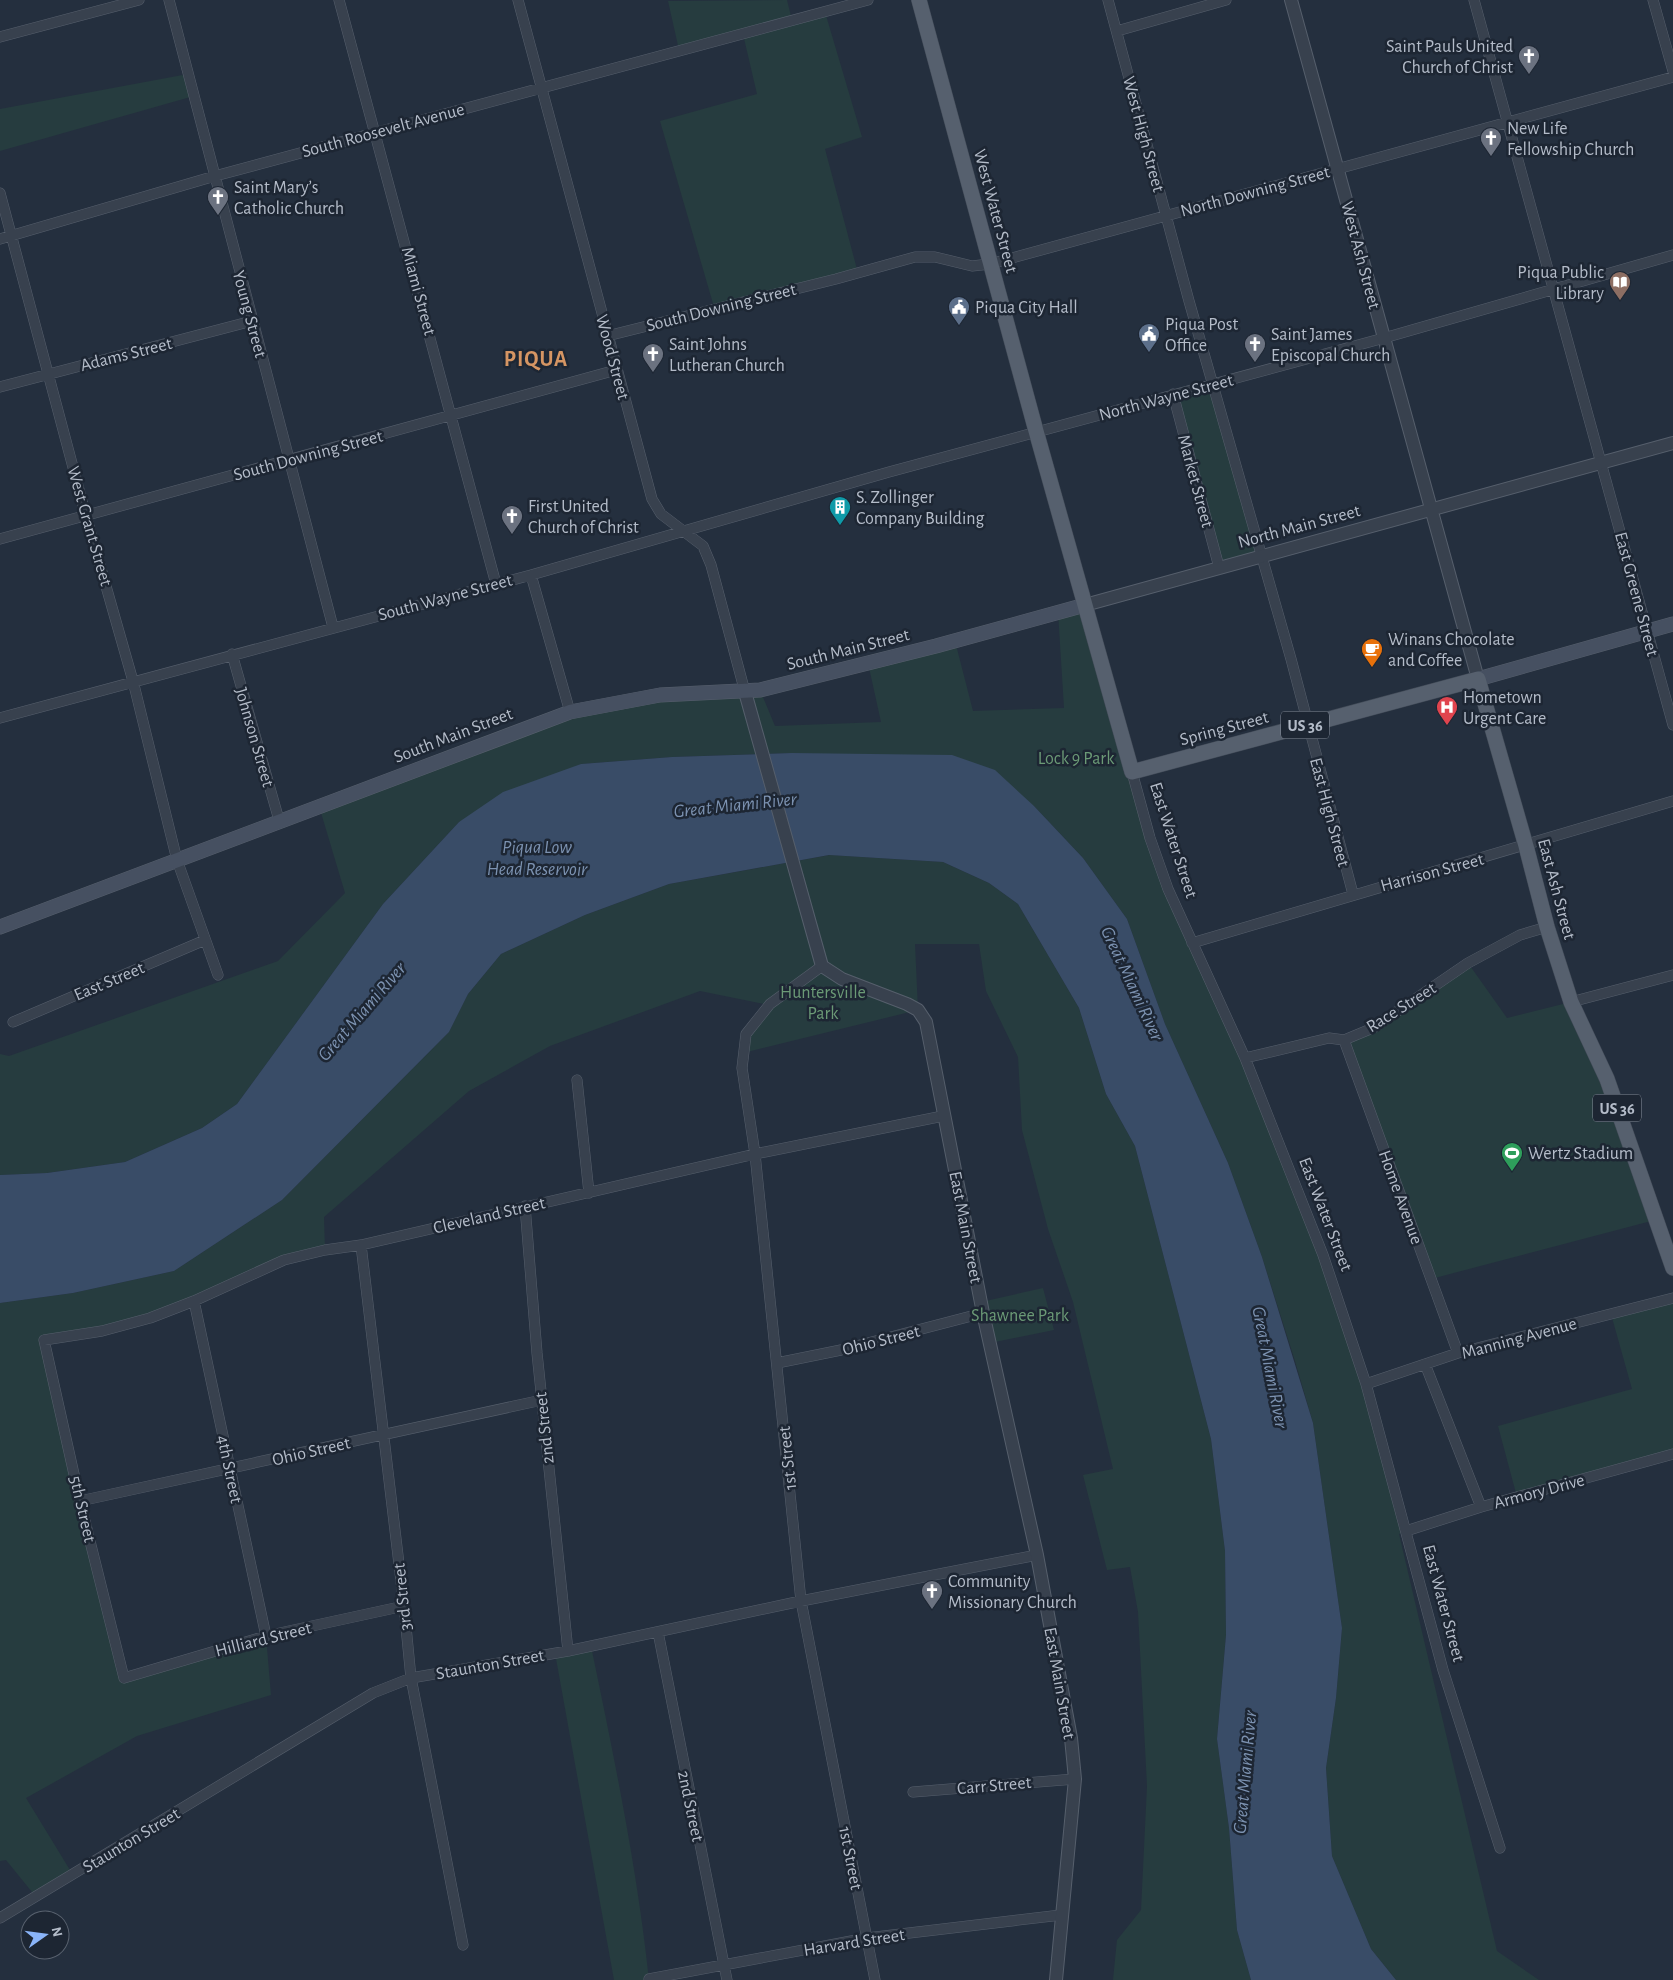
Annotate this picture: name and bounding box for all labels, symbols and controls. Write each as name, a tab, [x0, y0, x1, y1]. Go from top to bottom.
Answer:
place label: Saint Pauls United Church of Christ	[1386, 38, 1513, 77]
church icon: Saint Pauls United Church of Christ	[1517, 44, 1541, 75]
street label: West High Street	[1119, 74, 1167, 194]
street label: South Roosevelt Avenue	[300, 101, 466, 161]
place label: New Life Fellowship Church	[1507, 120, 1634, 159]
church icon: New Life Fellowship Church	[1479, 126, 1503, 157]
street label: West Water Street	[970, 147, 1020, 275]
street label: North Downing Street	[1179, 163, 1332, 221]
place label: Saint Mary’s Catholic Church	[234, 179, 344, 218]
church icon: Saint Mary’s Catholic Church	[206, 185, 230, 216]
street label: West Ash Street	[1337, 199, 1383, 311]
street label: Miami Street	[398, 245, 439, 338]
place label: Piqua Public Library	[1517, 264, 1604, 303]
street label: Young Street	[229, 269, 269, 360]
library icon: Piqua Public Library	[1608, 270, 1632, 301]
street label: South Downing Street	[645, 281, 798, 335]
public building icon: Piqua City Hall	[947, 295, 971, 326]
place label: Piqua City Hall	[975, 299, 1078, 317]
street label: Wood Street	[592, 313, 632, 402]
place label: Piqua Post Office	[1165, 316, 1238, 355]
public building icon: Piqua Post Office	[1137, 322, 1161, 353]
place label: Saint James Episcopal Church	[1271, 326, 1390, 365]
church icon: Saint James Episcopal Church	[1243, 332, 1267, 363]
street label: Adams Street	[78, 335, 174, 375]
place label: Saint Johns Lutheran Church	[669, 336, 785, 375]
church icon: Saint Johns Lutheran Church	[641, 342, 665, 373]
district label: PIQUA	[504, 348, 568, 371]
street label: North Wayne Street	[1097, 371, 1236, 425]
street label: South Downing Street	[232, 427, 385, 485]
street label: Market Street	[1174, 433, 1216, 530]
street label: West Grant Street	[63, 464, 115, 588]
place label: S. Zollinger Company Building	[856, 489, 985, 528]
building icon: S. Zollinger Company Building	[828, 495, 852, 526]
place label: First United Church of Christ	[528, 498, 639, 537]
street label: North Main Street	[1236, 502, 1363, 552]
church icon: First United Church of Christ	[500, 504, 524, 535]
street label: East Greene Street	[1611, 530, 1661, 659]
street label: South Wayne Street	[376, 571, 514, 625]
street label: South Main Street	[785, 626, 912, 674]
place label: Winans Chocolate and Coffee	[1388, 631, 1515, 670]
cafe icon: Winans Chocolate and Coffee	[1360, 637, 1384, 668]
street label: Johnson Street	[231, 686, 277, 789]
place label: Hometown Urgent Care	[1463, 689, 1546, 728]
hospital icon: Hometown Urgent Care	[1435, 695, 1459, 726]
street label: South Main Street	[392, 705, 515, 767]
street label: Spring Street	[1178, 708, 1271, 749]
road number: US 36	[1281, 712, 1329, 738]
park label: Lock 9 Park	[1038, 750, 1115, 768]
street label: East High Street	[1306, 756, 1352, 869]
street label: East Water Street	[1146, 780, 1200, 901]
water label: Great Miami River	[673, 789, 798, 821]
street label: East Ash Street	[1534, 837, 1578, 942]
water label: Piqua Low Head Reservoir	[487, 838, 588, 879]
street label: Harrison Street	[1379, 850, 1486, 895]
water label: Great Miami River	[1097, 924, 1167, 1044]
water label: Great Miami River	[314, 958, 410, 1065]
street label: East Street	[72, 959, 147, 1005]
street label: Race Street	[1363, 979, 1440, 1036]
park label: Huntersville Park	[780, 984, 866, 1023]
road number: US 36	[1593, 1094, 1641, 1122]
sports icon: Wertz Stadium	[1500, 1141, 1524, 1172]
place label: Wertz Stadium	[1528, 1145, 1633, 1163]
street label: Home Avenue	[1375, 1148, 1425, 1247]
street label: East Water Street	[1295, 1155, 1355, 1274]
street label: East Main Street	[945, 1170, 985, 1285]
street label: Cleveland Street	[432, 1194, 547, 1238]
water label: Great Miami River	[1248, 1305, 1291, 1431]
park label: Shawnee Park	[971, 1307, 1070, 1325]
street label: Manning Avenue	[1460, 1315, 1579, 1363]
street label: Ohio Street	[841, 1323, 922, 1359]
street label: 2nd Street	[532, 1391, 558, 1465]
street label: 1st Street	[776, 1425, 800, 1491]
street label: 4th Street	[213, 1434, 245, 1505]
street label: Ohio Street	[271, 1434, 352, 1470]
street label: Armory Drive	[1492, 1471, 1587, 1513]
street label: 5th Street	[66, 1474, 98, 1545]
street label: East Water Street	[1419, 1543, 1467, 1664]
street label: 3rd Street	[390, 1562, 415, 1632]
place label: Community Missionary Church	[948, 1573, 1077, 1612]
church icon: Community Missionary Church	[920, 1579, 944, 1610]
street label: Hilliard Street	[213, 1619, 313, 1661]
street label: East Main Street	[1040, 1626, 1078, 1741]
street label: Staunton Street	[435, 1647, 546, 1683]
water label: Great Miami River	[1231, 1709, 1260, 1835]
street label: 2nd Street	[674, 1769, 706, 1844]
street label: Carr Street	[956, 1774, 1032, 1798]
street label: Staunton Street	[80, 1805, 183, 1877]
street label: 1st Street	[835, 1825, 865, 1892]
north arrow	[20, 1910, 70, 1960]
text: N	[49, 1926, 65, 1939]
street label: Harvard Street	[802, 1926, 906, 1960]

